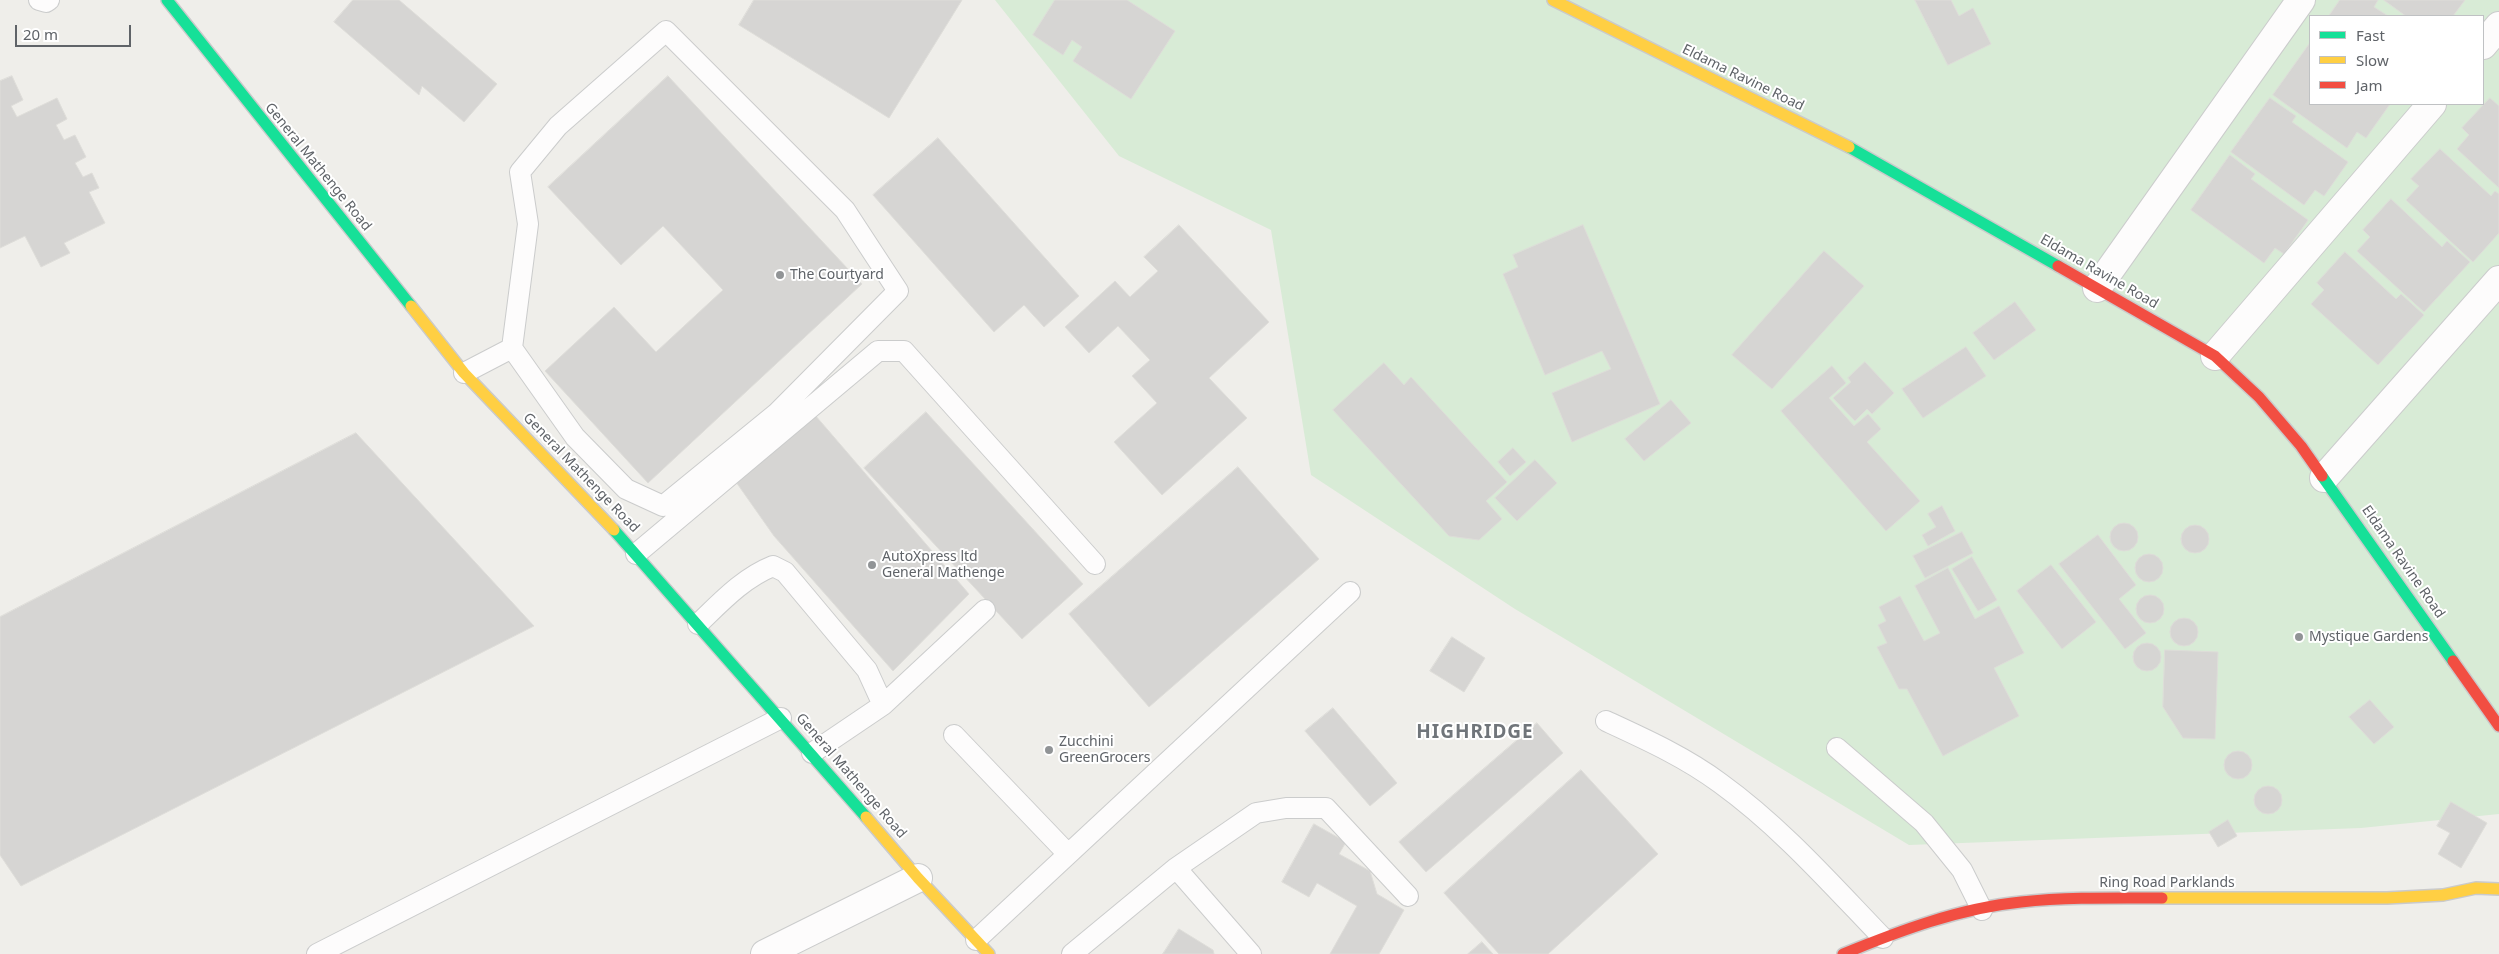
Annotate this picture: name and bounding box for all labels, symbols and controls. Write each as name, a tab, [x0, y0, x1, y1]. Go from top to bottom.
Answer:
scale bar	[18, 15, 134, 47]
legend	[2309, 15, 2484, 105]
text: 20 m	[23, 24, 58, 44]
text: Fast	[2356, 25, 2385, 45]
street label: Eldama Ravine Road	[1679, 41, 1807, 115]
text: Slow	[2356, 50, 2389, 70]
text: Jam	[2356, 75, 2383, 95]
street label: General Mathenge Road	[261, 100, 375, 234]
street label: Eldama Ravine Road	[2037, 231, 2161, 313]
place label: The Courtyard	[790, 267, 884, 283]
marker: The Courtyard	[774, 269, 786, 281]
street label: General Mathenge Road	[519, 410, 643, 536]
street label: Eldama Ravine Road	[2358, 502, 2448, 622]
place label: AutoXpress ltd General Mathenge	[882, 549, 1005, 582]
marker: AutoXpress ltd General Mathenge	[866, 559, 878, 571]
place label: Mystique Gardens	[2309, 629, 2428, 645]
marker: Mystique Gardens	[2293, 631, 2305, 643]
street label: General Mathenge Road	[792, 710, 910, 842]
district label: HIGHRIDGE	[1415, 722, 1535, 744]
place label: Zucchini GreenGrocers	[1059, 734, 1150, 766]
marker: Zucchini GreenGrocers	[1043, 744, 1055, 756]
street label: Ring Road Parklands	[2099, 875, 2235, 891]

